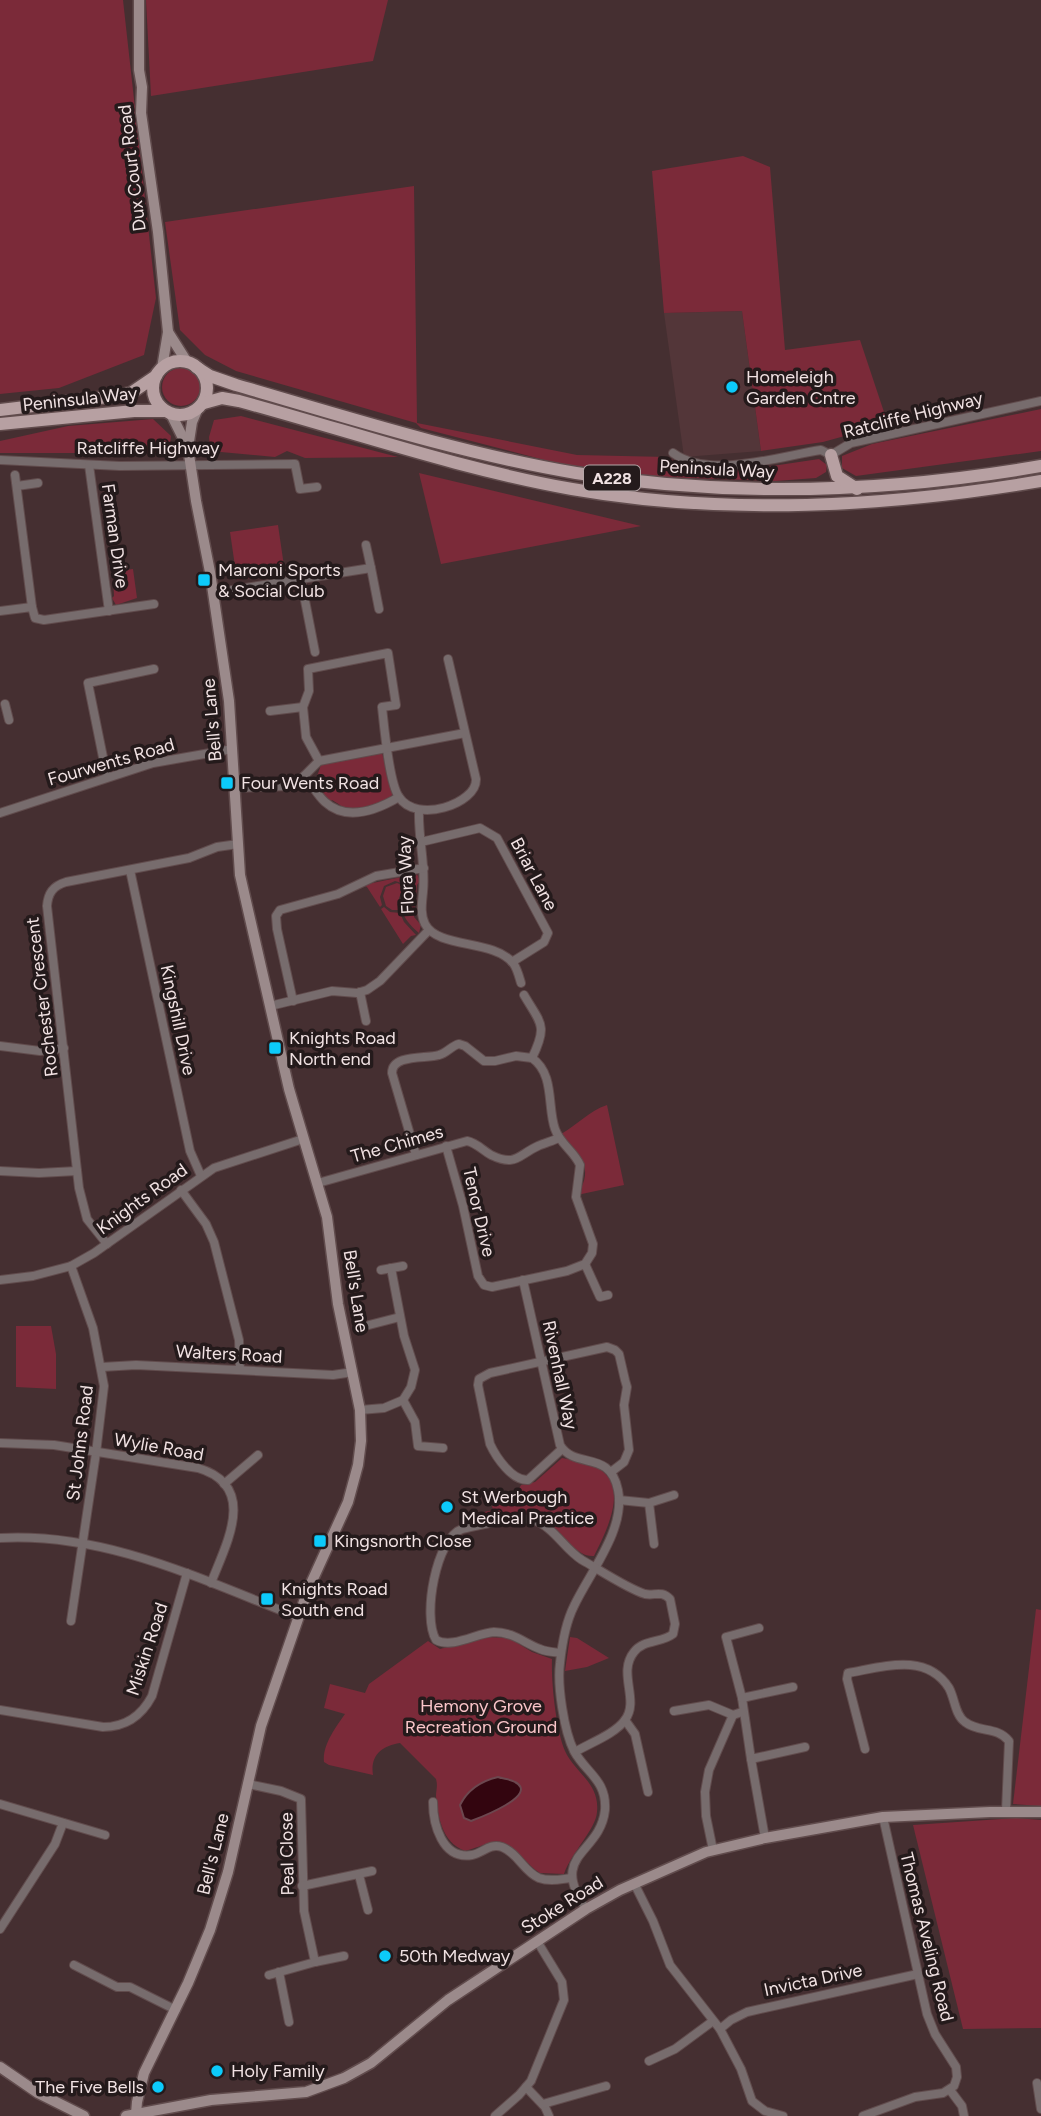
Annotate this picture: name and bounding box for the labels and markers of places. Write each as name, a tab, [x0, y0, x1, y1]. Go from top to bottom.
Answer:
place label: Homeleigh Garden Cntre	[746, 366, 856, 409]
marker: Homeleigh Garden Cntre	[724, 379, 740, 395]
place label: Marconi Sports & Social Club	[218, 559, 341, 602]
marker: Marconi Sports & Social Club	[196, 572, 212, 588]
place label: Four Wents Road	[241, 772, 379, 794]
marker: Four Wents Road	[219, 775, 235, 791]
place label: Knights Road North end	[289, 1027, 396, 1070]
marker: Knights Road North end	[267, 1040, 283, 1056]
place label: St Werbough Medical Practice	[461, 1486, 594, 1529]
marker: St Werbough Medical Practice	[439, 1499, 455, 1515]
place label: Kingsnorth Close	[334, 1530, 472, 1552]
marker: Kingsnorth Close	[312, 1533, 328, 1549]
place label: Knights Road South end	[281, 1578, 388, 1621]
marker: Knights Road South end	[259, 1591, 275, 1607]
place label: 50th Medway	[399, 1945, 511, 1967]
marker: 50th Medway	[377, 1948, 393, 1964]
place label: Holy Family	[231, 2060, 325, 2082]
marker: Holy Family	[209, 2063, 225, 2079]
place label: The Five Bells	[35, 2076, 144, 2098]
marker: The Five Bells	[150, 2079, 166, 2095]

